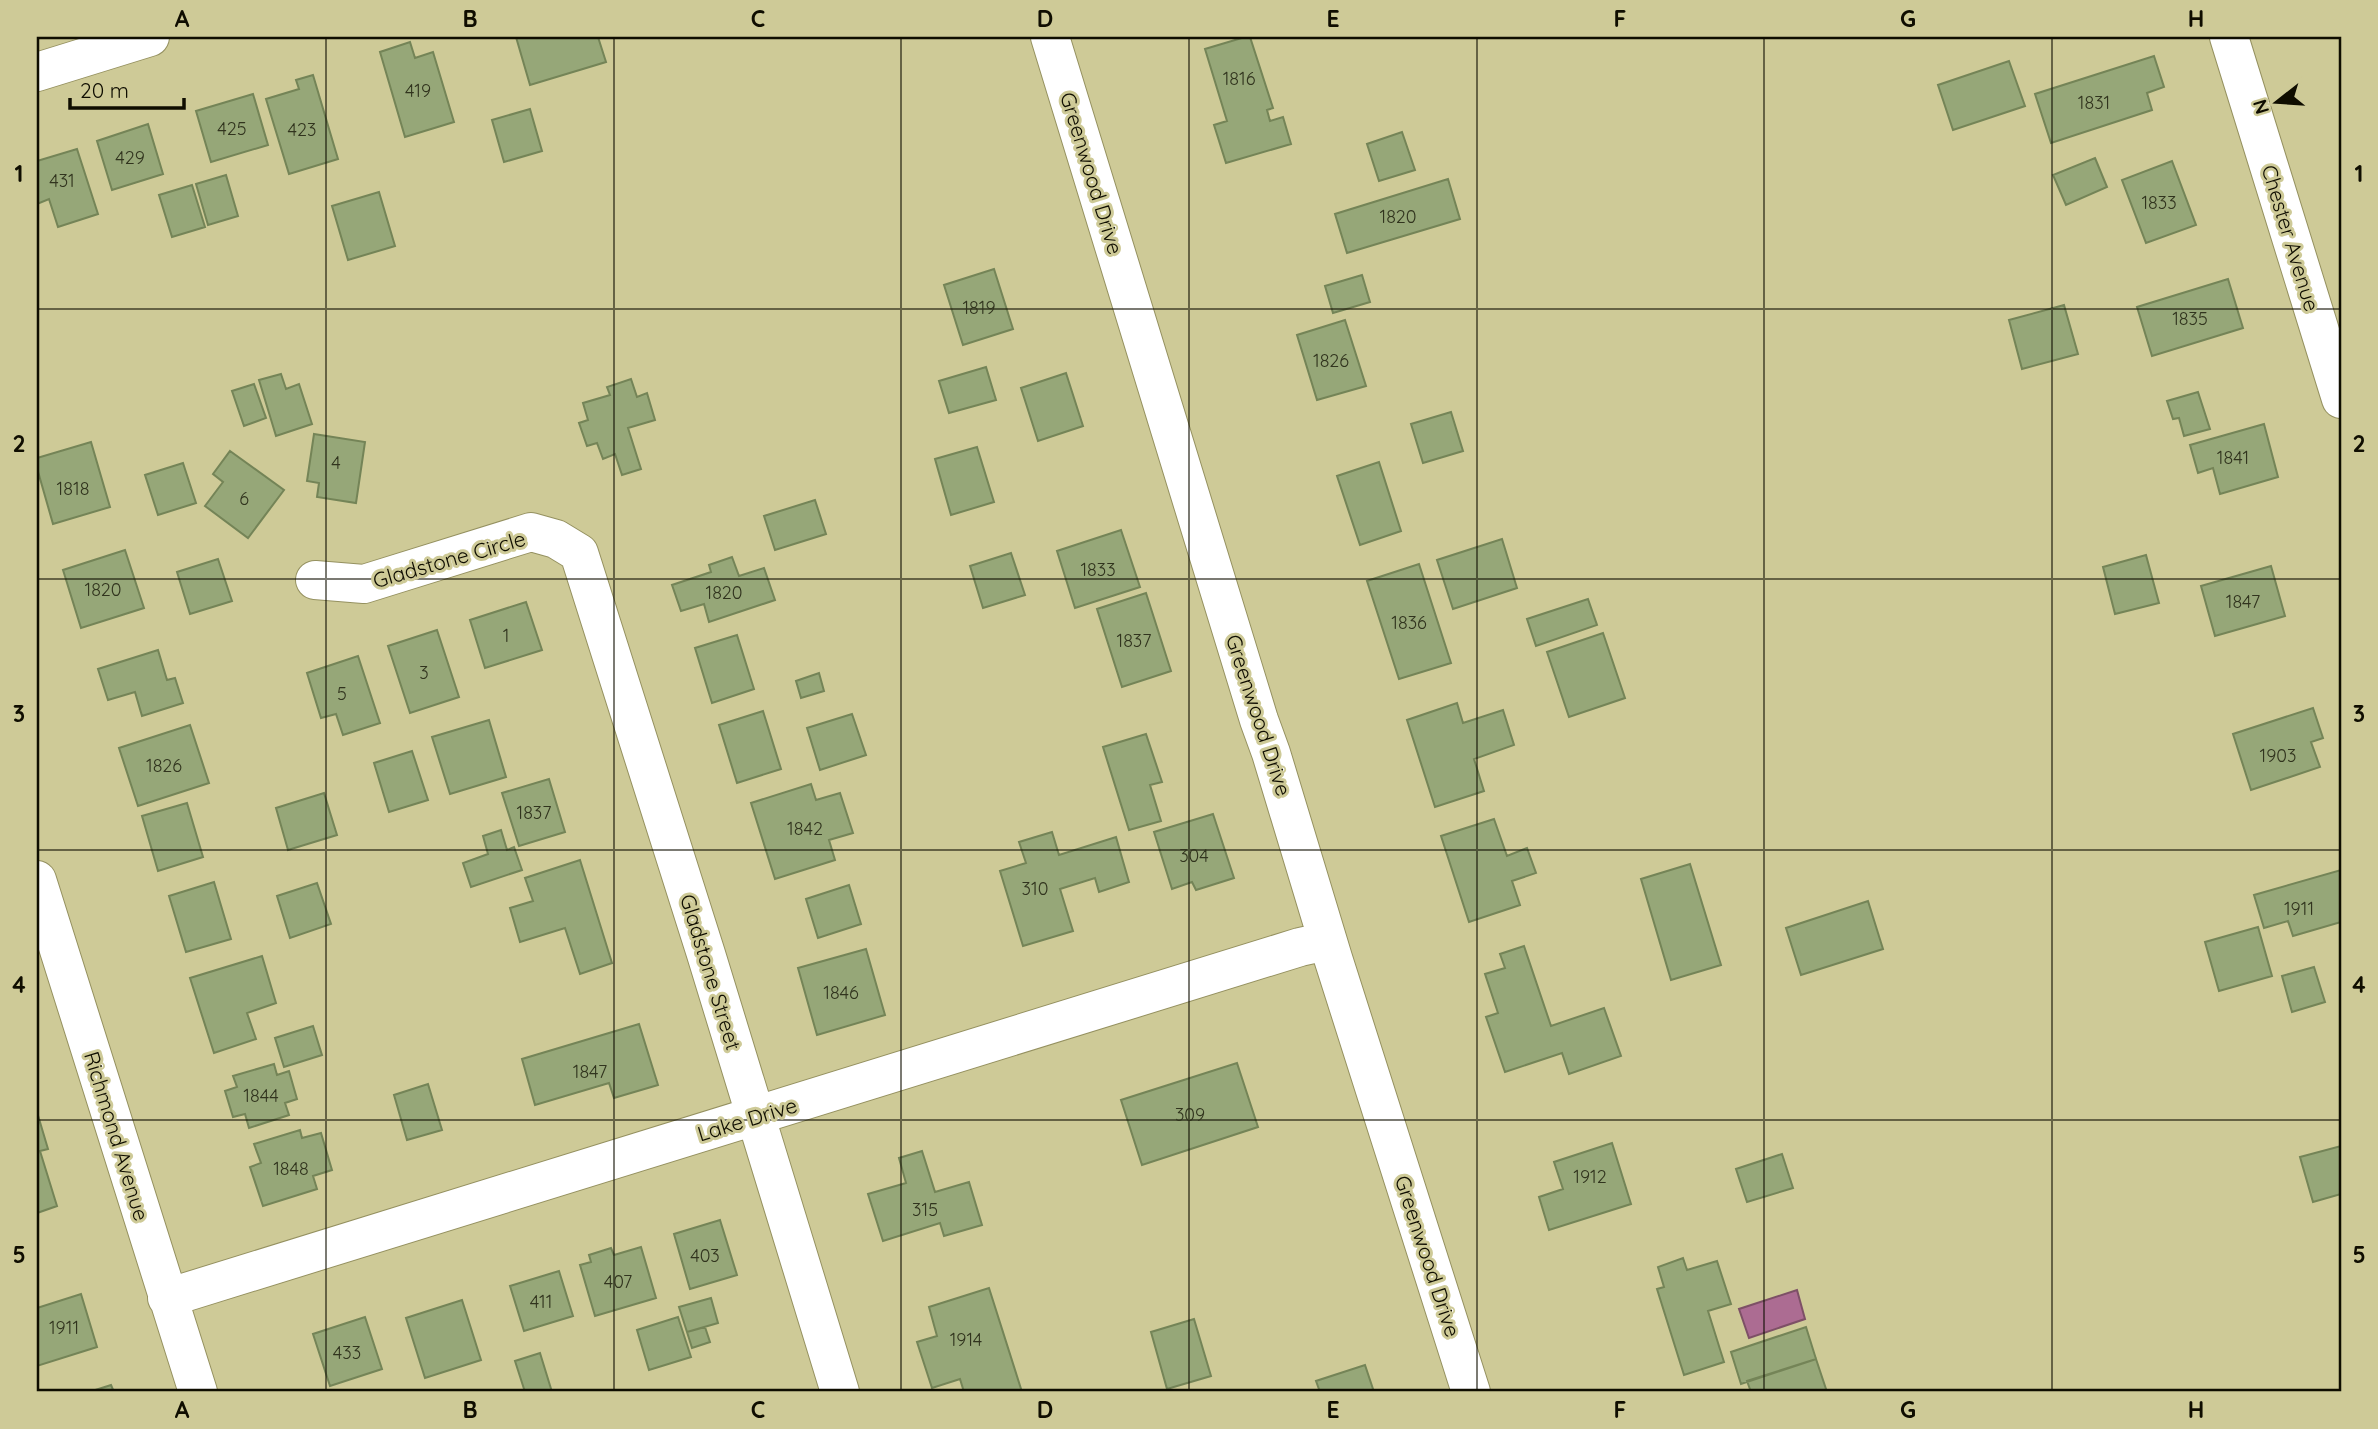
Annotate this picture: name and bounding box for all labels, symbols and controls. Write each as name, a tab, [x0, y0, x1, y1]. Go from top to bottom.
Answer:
text: A	[175, 4, 190, 33]
text: B	[462, 4, 478, 33]
text: C	[751, 4, 765, 33]
text: D	[1037, 4, 1053, 33]
text: E	[1326, 4, 1340, 33]
text: F	[1614, 4, 1626, 33]
text: G	[1900, 4, 1916, 33]
text: H	[2188, 4, 2204, 33]
scale bar	[70, 66, 184, 110]
north arrow	[2242, 66, 2312, 136]
house number: 1816	[1223, 67, 1256, 90]
text: 20 m	[80, 77, 129, 103]
house number: 419	[405, 79, 431, 102]
street label: Greenwood Drive	[1055, 89, 1129, 257]
house number: 1831	[2078, 91, 2110, 114]
text: N	[2247, 97, 2274, 117]
house number: 425	[217, 117, 247, 140]
house number: 423	[288, 118, 316, 141]
house number: 429	[115, 146, 145, 169]
text: 1	[15, 159, 23, 188]
text: 1	[2355, 159, 2363, 188]
street label: Chester Avenue	[2256, 162, 2326, 314]
house number: 431	[49, 169, 75, 192]
house number: 1833	[2141, 191, 2177, 214]
house number: 1820	[1379, 205, 1417, 228]
house number: 1819	[962, 296, 996, 319]
house number: 1835	[2172, 307, 2208, 330]
house number: 1826	[1313, 349, 1349, 372]
text: 2	[12, 429, 26, 458]
text: 2	[2352, 429, 2366, 458]
house number: 1841	[2217, 446, 2249, 469]
house number: 4	[331, 451, 341, 474]
house number: 1818	[57, 477, 89, 500]
house number: 6	[239, 487, 249, 510]
street label: Gladstone Circle	[370, 525, 528, 593]
house number: 1833	[1080, 558, 1116, 581]
house number: 1820	[84, 578, 122, 601]
house number: 1820	[705, 581, 743, 604]
house number: 1847	[2226, 590, 2260, 613]
house number: 1836	[1391, 611, 1427, 634]
house number: 1	[503, 624, 509, 647]
house number: 1837	[1116, 629, 1152, 652]
street label: Greenwood Drive	[1221, 631, 1297, 799]
house number: 3	[419, 661, 429, 684]
house number: 5	[337, 682, 347, 705]
text: 3	[13, 699, 25, 728]
text: 3	[2353, 699, 2365, 728]
house number: 1903	[2260, 744, 2296, 767]
house number: 1826	[146, 754, 182, 777]
house number: 1837	[516, 801, 552, 824]
house number: 1842	[787, 817, 823, 840]
house number: 304	[1179, 844, 1209, 867]
house number: 310	[1022, 877, 1048, 900]
street label: Gladstone Street	[675, 891, 747, 1053]
house number: 1911	[2284, 897, 2314, 920]
text: 4	[12, 970, 26, 999]
text: 4	[2352, 970, 2366, 999]
house number: 1846	[823, 981, 859, 1004]
street label: Richmond Avenue	[79, 1048, 155, 1224]
house number: 1847	[573, 1060, 607, 1083]
house number: 1844	[243, 1084, 279, 1107]
street label: Lake Drive	[694, 1092, 800, 1146]
house number: 309	[1175, 1103, 1205, 1126]
house number: 1848	[273, 1157, 309, 1180]
house number: 1912	[1573, 1165, 1607, 1188]
street label: Greenwood Drive	[1390, 1172, 1466, 1340]
house number: 315	[912, 1198, 938, 1221]
text: 5	[12, 1240, 26, 1269]
text: 5	[2352, 1240, 2366, 1269]
house number: 403	[690, 1244, 720, 1267]
house number: 407	[604, 1270, 632, 1293]
house number: 411	[530, 1290, 552, 1313]
house number: 1911	[49, 1316, 79, 1339]
house number: 1914	[950, 1328, 982, 1351]
house number: 433	[333, 1341, 361, 1364]
text: A	[175, 1395, 190, 1424]
text: B	[462, 1395, 478, 1424]
text: C	[751, 1395, 765, 1424]
text: D	[1037, 1395, 1053, 1424]
text: E	[1326, 1395, 1340, 1424]
text: F	[1614, 1395, 1626, 1424]
text: G	[1900, 1395, 1916, 1424]
text: H	[2188, 1395, 2204, 1424]

